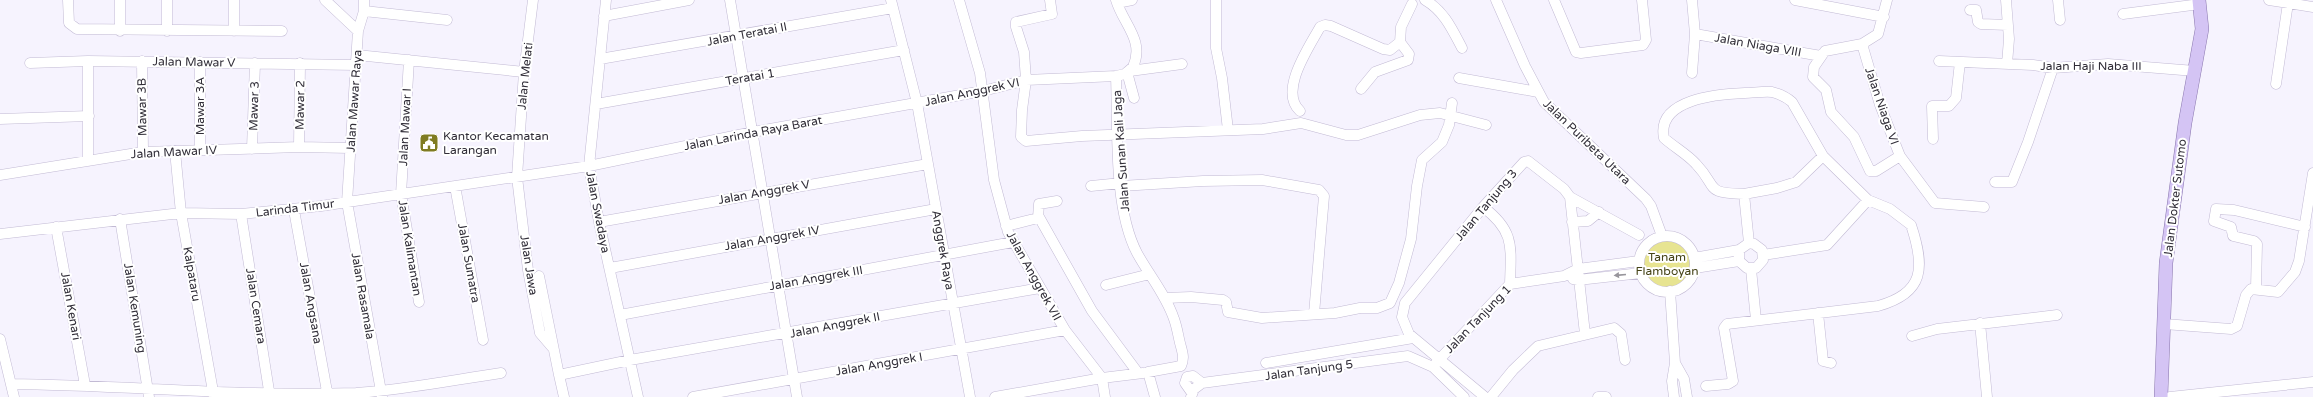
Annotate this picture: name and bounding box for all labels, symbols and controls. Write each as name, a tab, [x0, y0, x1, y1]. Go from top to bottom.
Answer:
street label: Jalan Teratai II	[706, 19, 788, 49]
street label: Jalan Niaga VIII	[1714, 30, 1802, 60]
street label: Jalan Melati	[514, 42, 536, 110]
street label: Jalan Mawar Raya	[343, 49, 365, 153]
street label: Jalan Mawar V	[152, 54, 236, 70]
street label: Jalan Haji Naba III	[2040, 59, 2142, 73]
street label: Jalan Niaga VI	[1862, 65, 1902, 147]
street label: Teratai 1	[724, 66, 776, 88]
street label: Jalan Anggrek VI	[923, 75, 1021, 109]
street label: Mawar 3A	[193, 77, 207, 135]
street label: Mawar 3B	[134, 78, 150, 136]
street label: Mawar 2	[293, 80, 307, 130]
street label: Mawar 3	[246, 81, 262, 131]
street label: Jalan Mawar I	[396, 88, 414, 166]
street label: Jalan Sunan Kali Jaga	[1110, 90, 1132, 212]
street label: Jalan Puribeta Utara	[1540, 97, 1634, 187]
street label: Jalan Larinda Raya Barat	[683, 113, 824, 153]
place label: Kantor Kecamatan Larangan	[443, 129, 549, 157]
public building icon: Kantor Kecamatan Larangan	[418, 132, 440, 154]
street label: Jalan Dokter Sutomo	[2161, 138, 2189, 258]
street label: Jalan Mawar IV	[131, 143, 218, 161]
street label: Jalan Tanjung 3	[1452, 166, 1520, 244]
street label: Jalan Swadaya	[583, 170, 613, 254]
street label: Jalan Anggrek V	[717, 177, 812, 207]
street label: Larinda Timur	[255, 196, 335, 220]
street label: Jalan Kalimantan	[396, 199, 424, 297]
street label: Anggrek Raya	[929, 209, 957, 291]
street label: Jalan Sumatra	[455, 222, 483, 304]
street label: Jalan Anggrek IV	[723, 223, 821, 253]
street label: Jalan Anggrek VII	[1004, 229, 1064, 323]
street label: Jalan Jawa	[517, 234, 541, 296]
street label: Kalpataru	[180, 246, 204, 302]
park label: Tanam Flamboyan	[1635, 250, 1699, 278]
street label: Jalan Rasamala	[348, 252, 378, 340]
street label: Jalan Angsana	[297, 261, 325, 345]
street label: Jalan Kemuning	[121, 262, 149, 354]
street label: Jalan Anggrek III	[768, 263, 864, 293]
street label: Jalan Cemara	[243, 267, 269, 345]
street label: Jalan Kenari	[58, 271, 84, 341]
one-way arrow	[1614, 271, 1626, 278]
street label: Jalan Tanjung 1	[1442, 282, 1514, 356]
street label: Jalan Anggrek II	[789, 309, 881, 341]
street label: Jalan Anggrek I	[834, 349, 924, 379]
street label: Jalan Tanjung 5	[1264, 357, 1354, 383]

